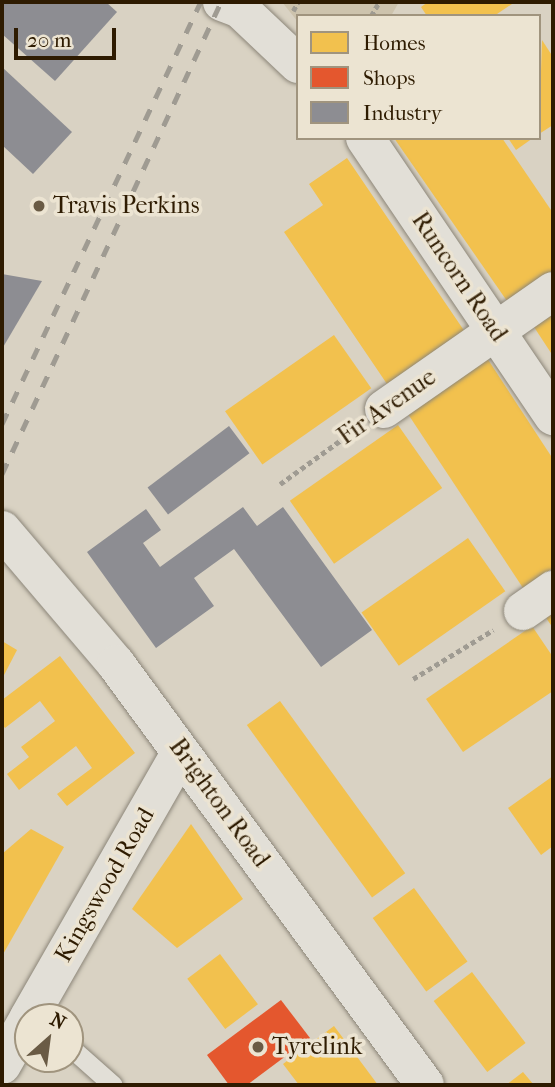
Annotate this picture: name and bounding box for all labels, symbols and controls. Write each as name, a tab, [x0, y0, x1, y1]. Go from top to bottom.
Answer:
scale bar	[18, 14, 119, 58]
legend	[296, 14, 541, 140]
text: 20 m	[27, 28, 71, 52]
text: Homes	[363, 31, 425, 55]
text: Shops	[363, 66, 415, 90]
text: Industry	[363, 101, 442, 125]
place label: Travis Perkins	[53, 192, 200, 220]
marker: Travis Perkins	[31, 198, 47, 214]
street label: Runcorn Road	[405, 207, 513, 347]
street label: Fir Avenue	[333, 363, 441, 451]
street label: Brighton Road	[163, 733, 275, 873]
street label: Kingswood Road	[49, 803, 161, 967]
north arrow	[14, 1003, 84, 1073]
text: N	[46, 1008, 69, 1034]
place label: Tyrelink	[272, 1033, 362, 1061]
marker: Tyrelink	[250, 1039, 266, 1055]

